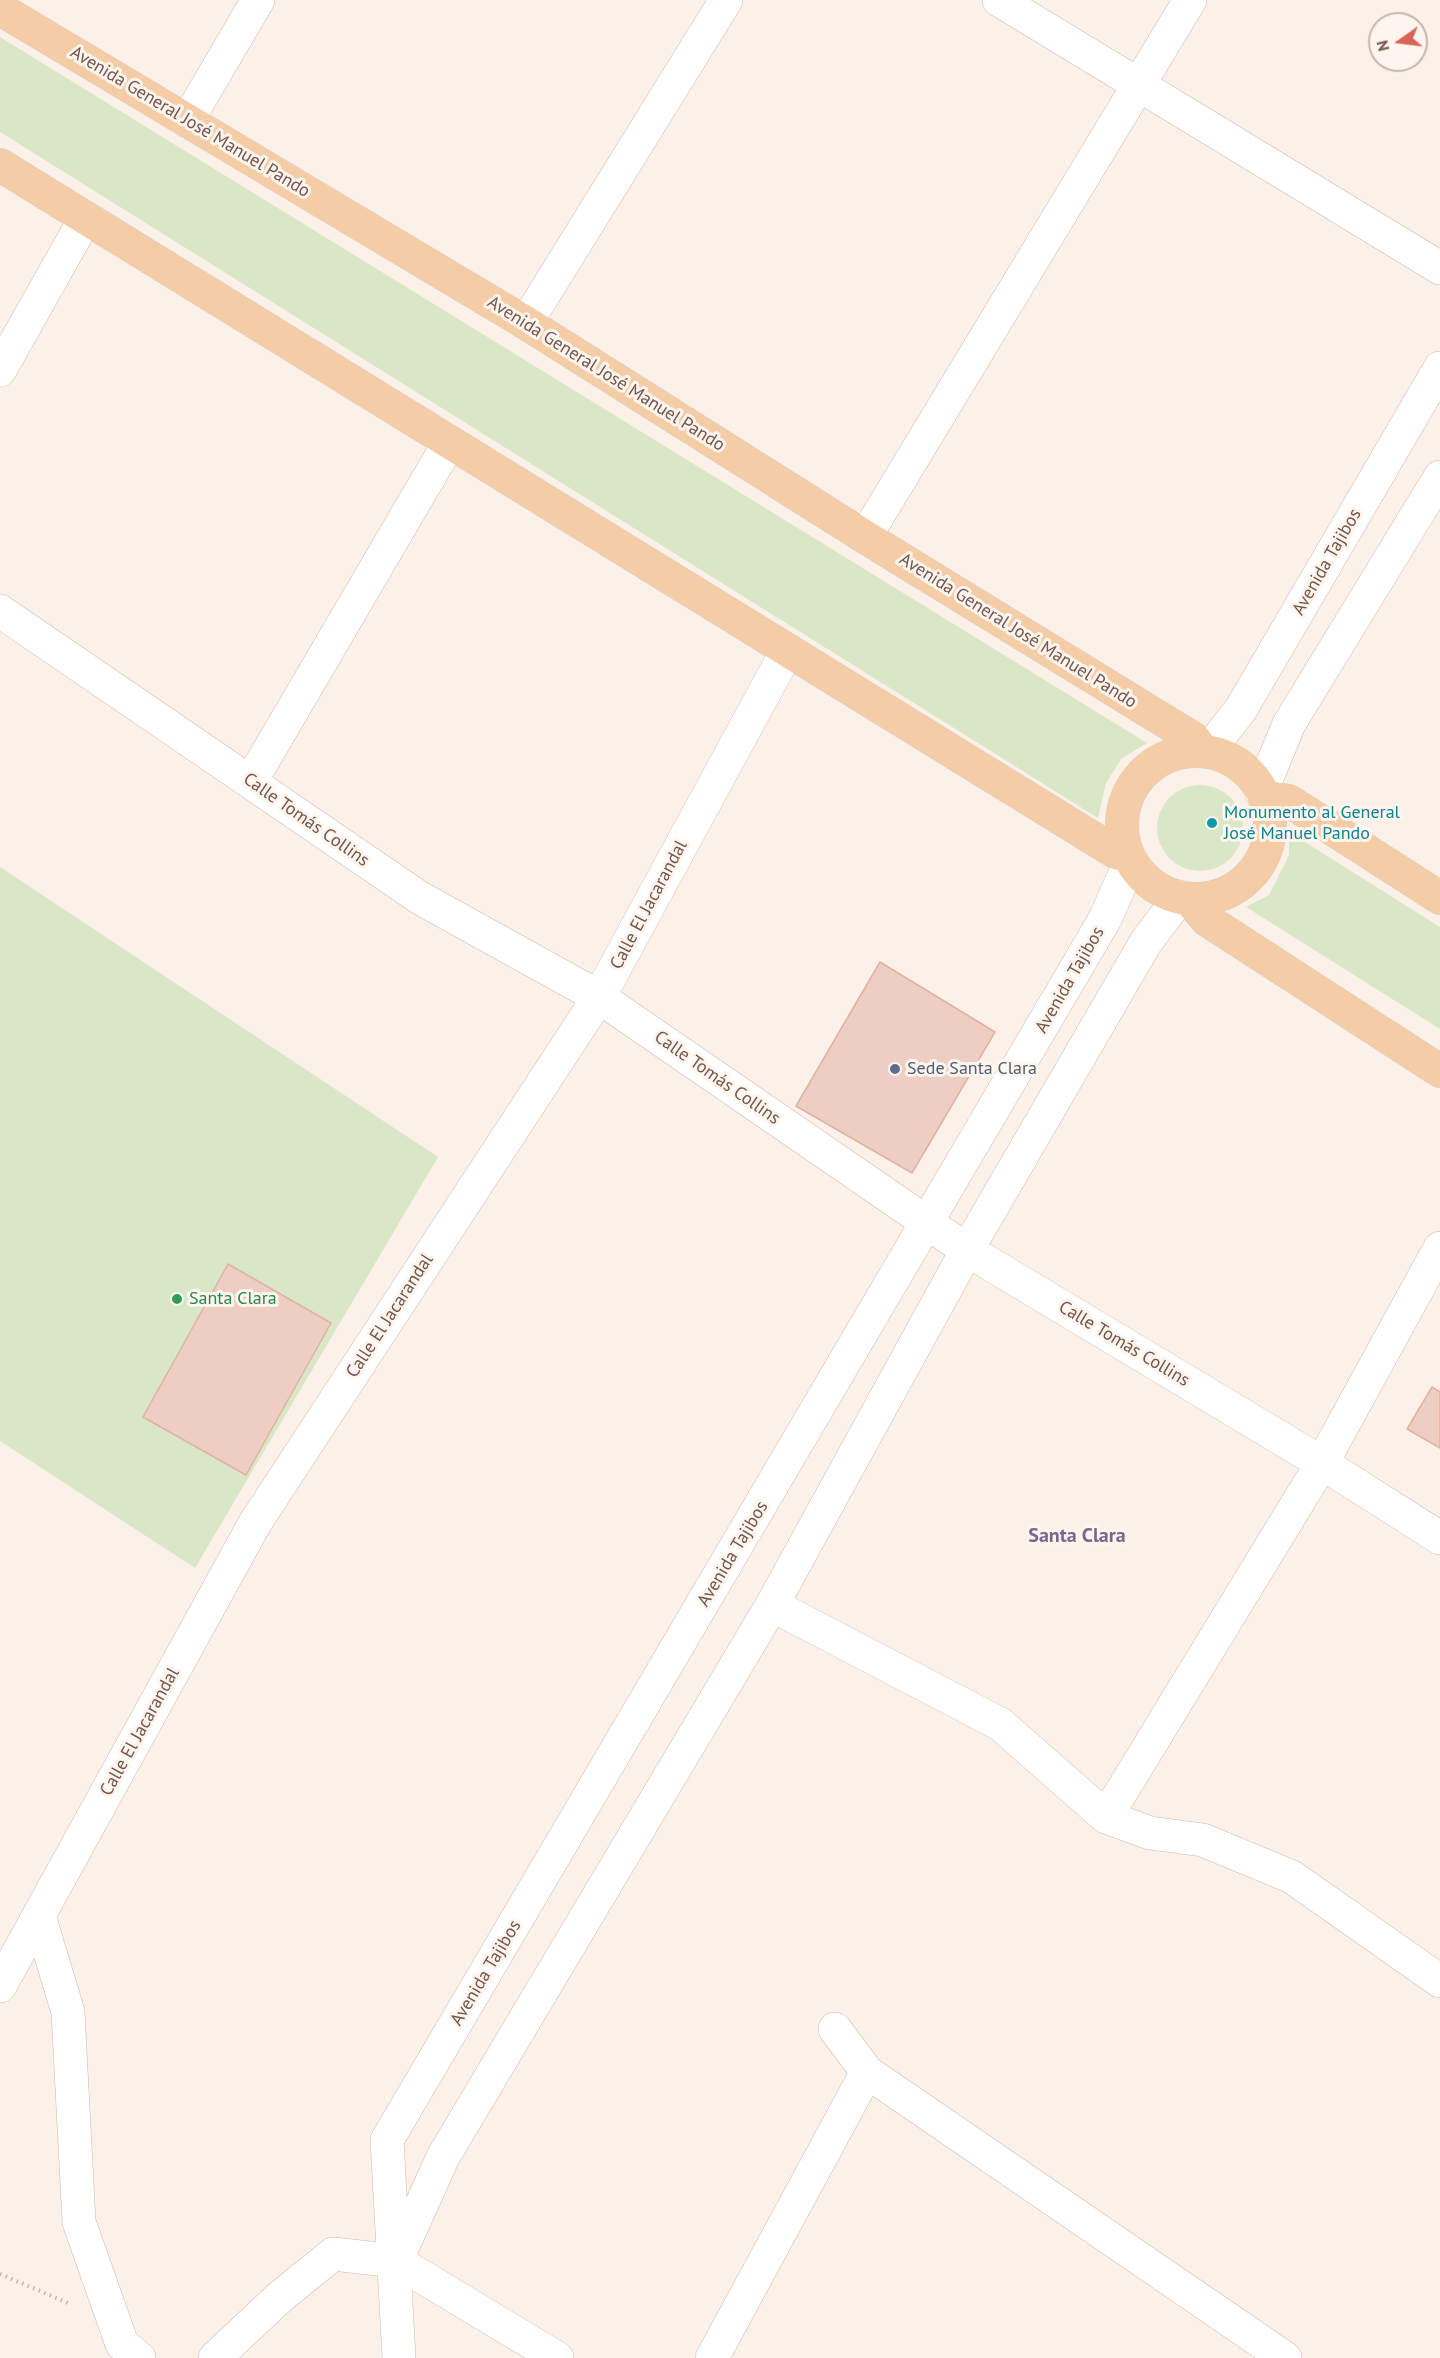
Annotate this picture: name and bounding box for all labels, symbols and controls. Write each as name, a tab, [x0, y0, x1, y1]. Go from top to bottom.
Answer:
north arrow	[1368, 12, 1428, 72]
text: N	[1372, 38, 1393, 53]
street label: Avenida General José Manuel Pando	[66, 42, 314, 202]
street label: Avenida General José Manuel Pando	[483, 292, 729, 456]
street label: Avenida Tajibos	[1288, 505, 1366, 619]
street label: Avenida General José Manuel Pando	[895, 549, 1141, 713]
street label: Calle Tomás Collins	[239, 769, 373, 871]
place label: Monumento al General José Manuel Pando	[1224, 802, 1400, 844]
marker: Monumento al General José Manuel Pando	[1205, 816, 1219, 830]
street label: Calle El Jacarandal	[606, 837, 692, 973]
street label: Avenida Tajibos	[1031, 923, 1109, 1037]
street label: Calle Tomás Collins	[650, 1027, 784, 1129]
place label: Sede Santa Clara	[907, 1058, 1037, 1080]
marker: Sede Santa Clara	[888, 1062, 902, 1076]
street label: Calle El Jacarandal	[342, 1250, 438, 1382]
place label: Santa Clara	[189, 1288, 277, 1310]
marker: Santa Clara	[170, 1292, 184, 1306]
street label: Calle Tomás Collins	[1055, 1296, 1193, 1392]
street label: Avenida Tajibos	[693, 1497, 773, 1611]
district label: Santa Clara	[1028, 1524, 1126, 1548]
street label: Calle El Jacarandal	[96, 1664, 184, 1800]
street label: Avenida Tajibos	[446, 1916, 526, 2030]

